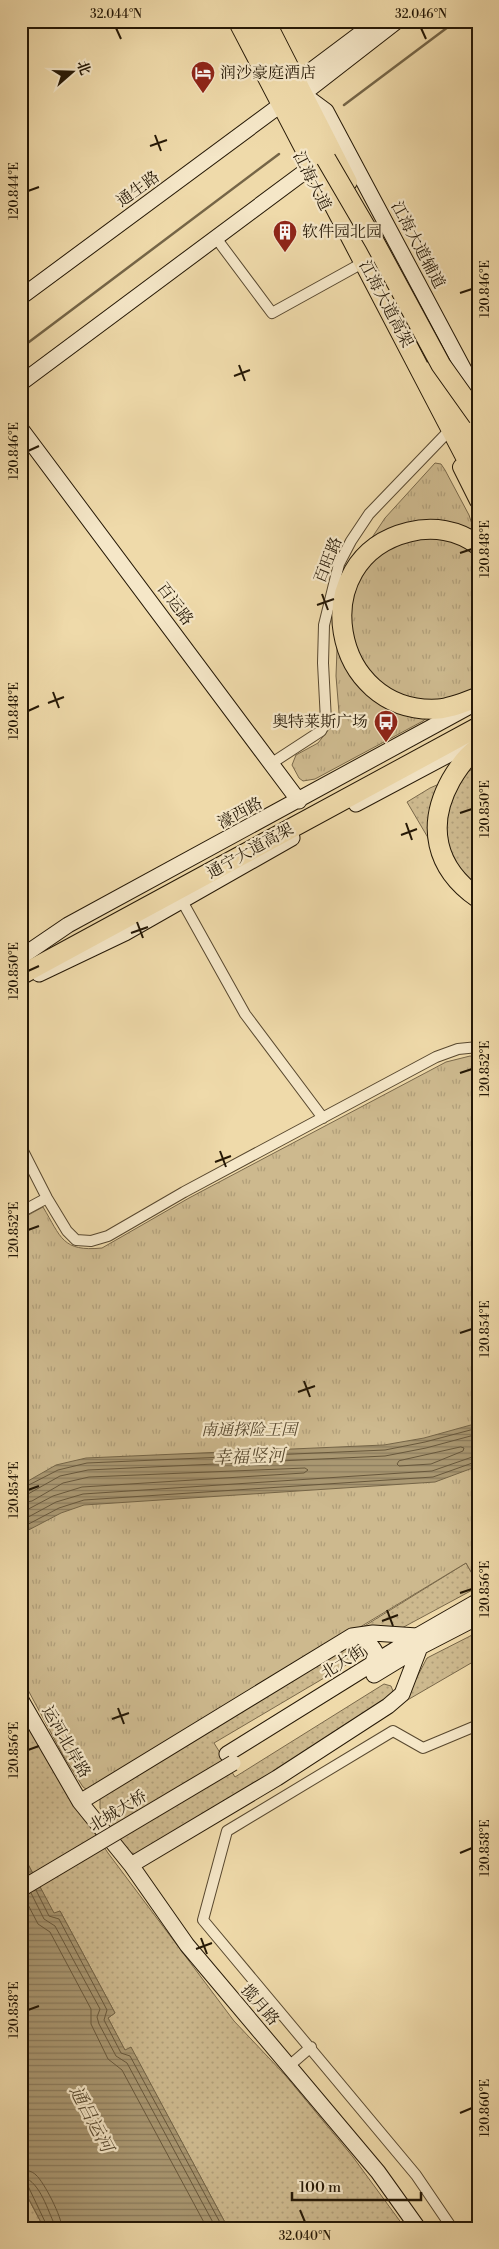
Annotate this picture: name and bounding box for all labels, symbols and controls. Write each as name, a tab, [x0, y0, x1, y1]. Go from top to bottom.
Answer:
text: 32.044°N	[90, 7, 142, 22]
text: 32.046°N	[395, 7, 447, 22]
north arrow	[48, 48, 98, 98]
text: 北	[72, 58, 94, 78]
hotel icon: 润沙豪庭酒店	[190, 60, 216, 94]
place label: 润沙豪庭酒店	[220, 63, 316, 83]
street label: 江海大道	[289, 148, 335, 214]
text: 120.844°E	[7, 162, 22, 220]
street label: 通生路	[113, 167, 163, 211]
street label: 江海大道辅道	[387, 198, 449, 292]
building icon: 软件园北园	[272, 219, 298, 253]
place label: 软件园北园	[302, 222, 382, 242]
street label: 江海大道高架	[355, 257, 417, 351]
text: 120.846°E	[478, 260, 493, 318]
text: 120.846°E	[7, 422, 22, 480]
text: 120.848°E	[478, 520, 493, 578]
street label: 百旺路	[310, 534, 346, 586]
street label: 百运路	[153, 579, 197, 629]
text: 120.848°E	[7, 682, 22, 740]
bus stop icon: 奥特莱斯广场	[373, 709, 399, 743]
place label: 奥特莱斯广场	[272, 712, 368, 732]
text: 120.850°E	[478, 780, 493, 838]
street label: 濠西路	[214, 793, 266, 833]
street label: 通宁大道高架	[203, 819, 297, 883]
text: 120.850°E	[7, 942, 22, 1000]
text: 120.852°E	[478, 1041, 493, 1097]
text: 120.852°E	[7, 1202, 22, 1258]
text: 120.854°E	[478, 1301, 493, 1357]
park label: 南通探险王国	[201, 1420, 300, 1440]
water label: 幸福竖河	[213, 1444, 288, 1470]
text: 120.854°E	[7, 1462, 22, 1518]
text: 120.856°E	[478, 1561, 493, 1617]
street label: 北大街	[317, 1641, 369, 1683]
street label: 运河北岸路	[37, 1702, 95, 1782]
text: 120.856°E	[7, 1722, 22, 1778]
street label: 北城大桥	[85, 1786, 151, 1836]
text: 120.858°E	[478, 1820, 493, 1876]
street label: 揽月路	[237, 1980, 283, 2030]
text: 120.858°E	[7, 1982, 22, 2038]
text: 120.860°E	[478, 2079, 493, 2137]
water label: 通吕运河	[64, 2082, 119, 2159]
scale bar	[292, 2169, 420, 2201]
text: 100 m	[299, 2178, 341, 2197]
text: 32.040°N	[279, 2229, 331, 2244]

